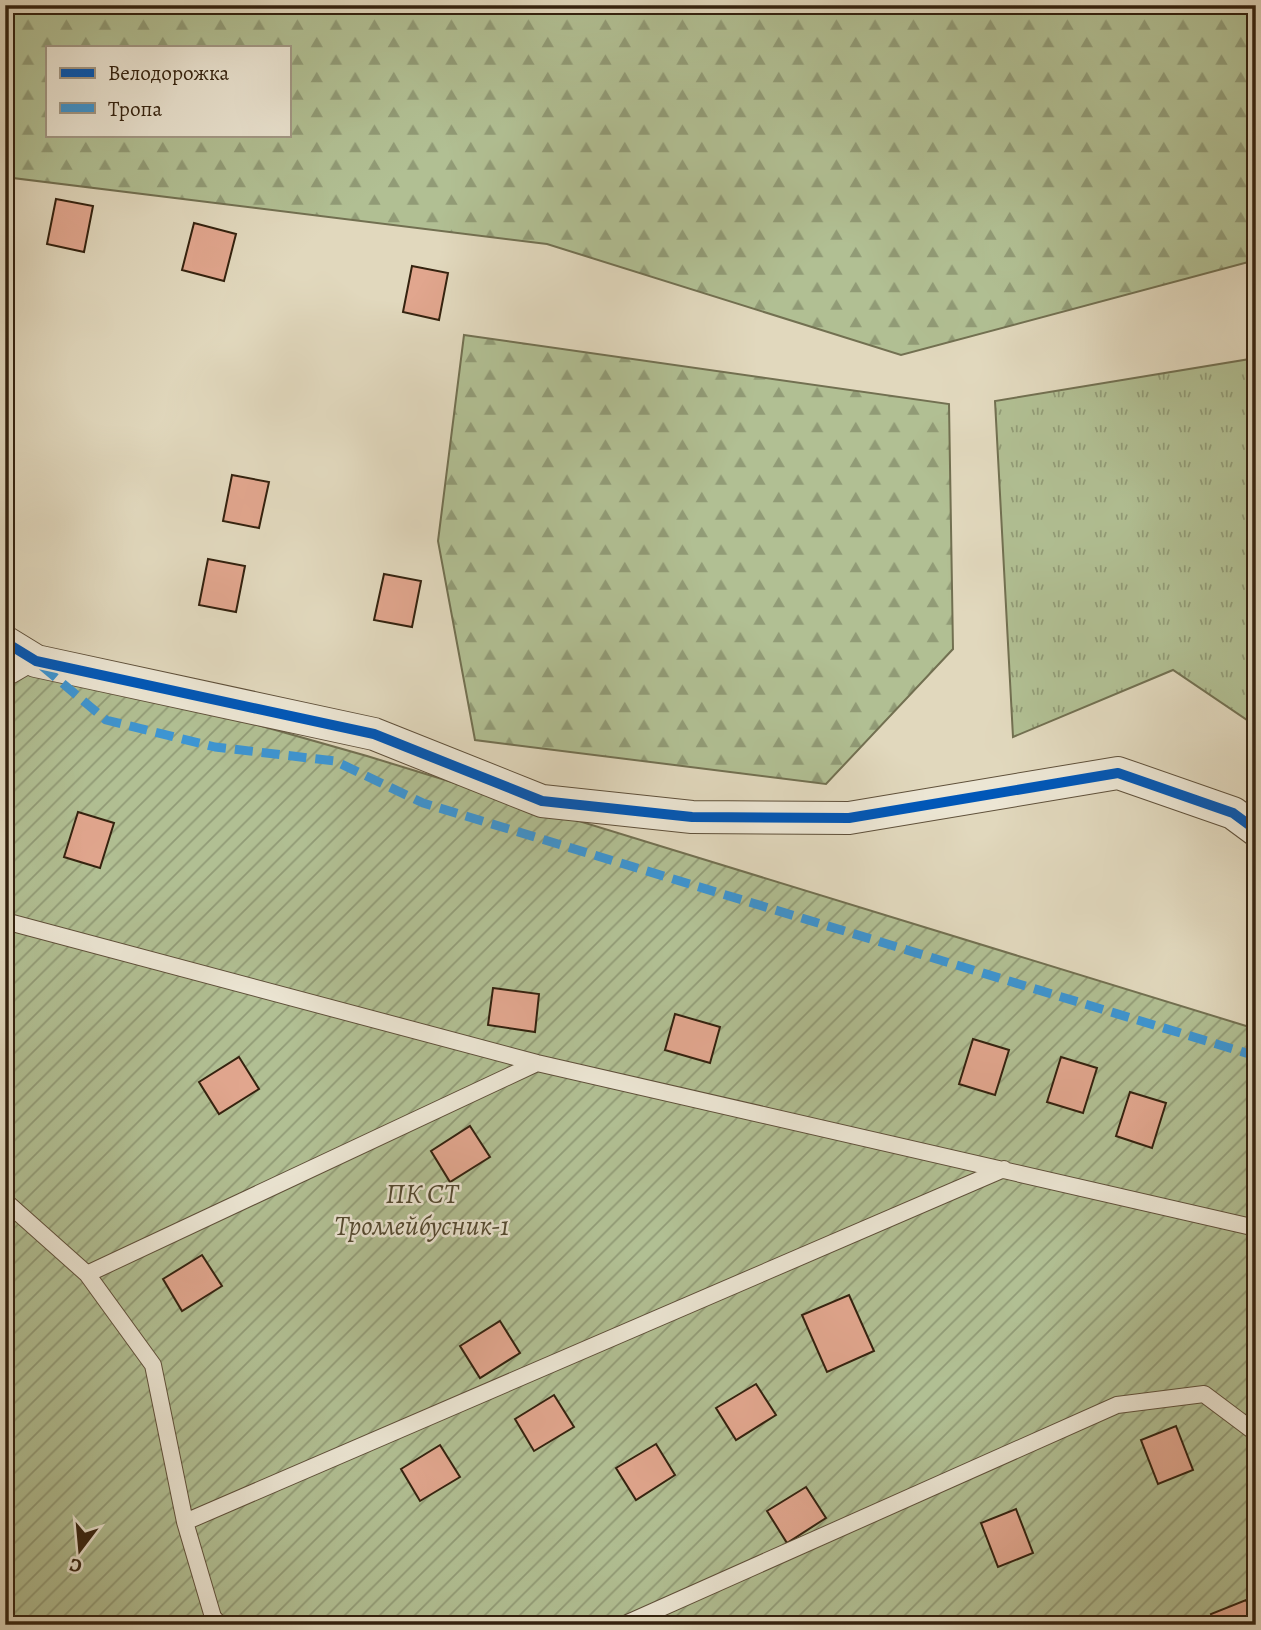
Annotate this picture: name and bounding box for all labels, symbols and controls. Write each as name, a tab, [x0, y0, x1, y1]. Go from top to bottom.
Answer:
legend	[46, 46, 290, 136]
text: Велодорожка	[108, 59, 229, 87]
text: Тропа	[108, 95, 162, 123]
park label: ПК СТ Троллейбусник-1	[334, 1175, 510, 1245]
north arrow	[46, 1514, 116, 1584]
text: С	[66, 1551, 85, 1579]

